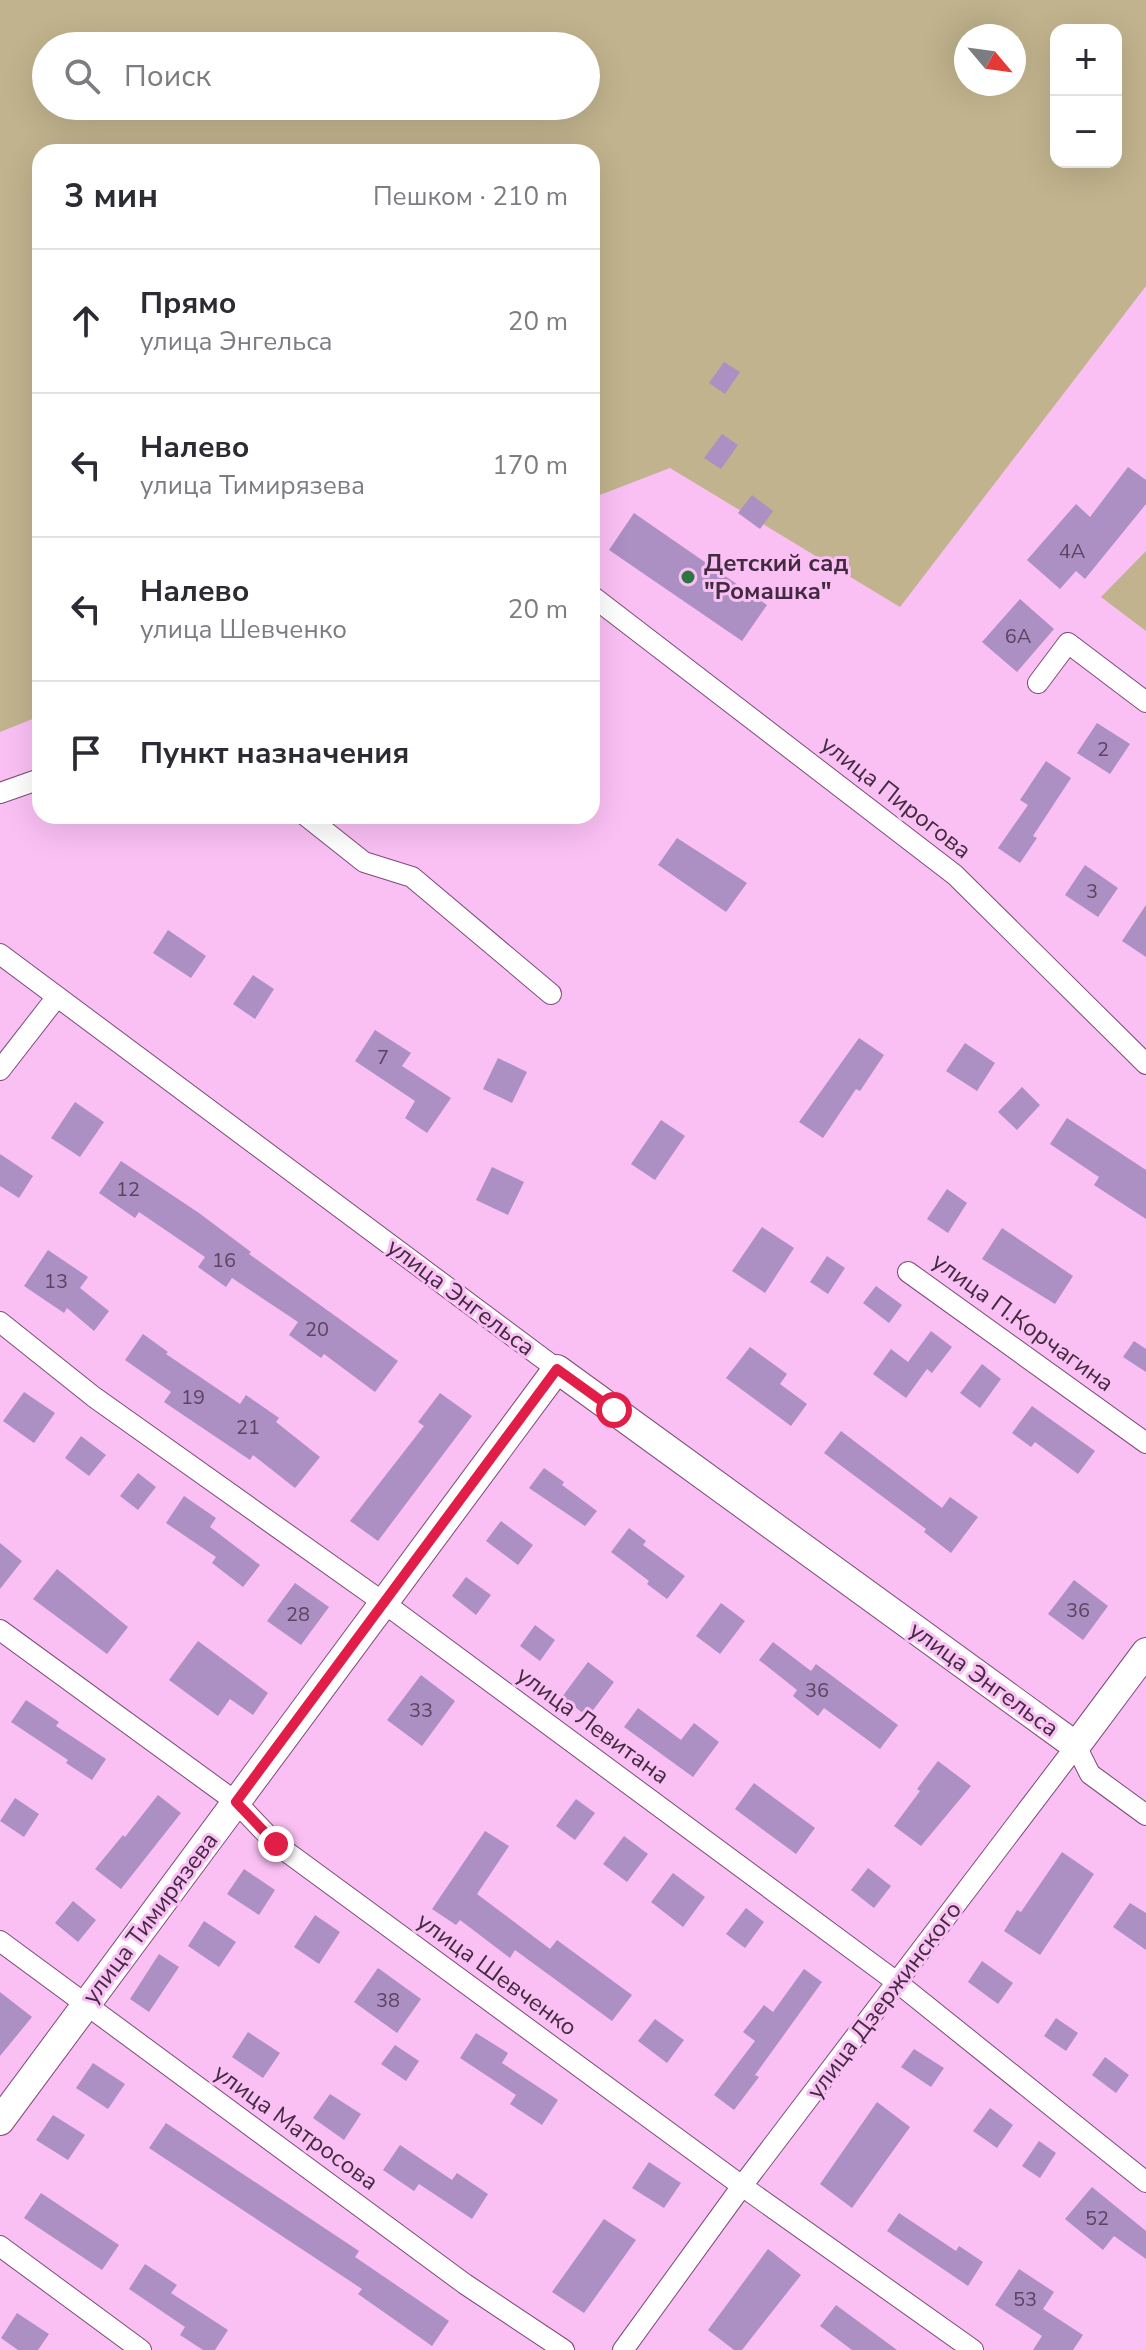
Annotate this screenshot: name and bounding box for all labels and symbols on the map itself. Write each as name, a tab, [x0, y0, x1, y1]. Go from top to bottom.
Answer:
north arrow	[954, 24, 1026, 96]
house number: 4А	[1059, 538, 1086, 565]
place label: Детский сад "Ромашка"	[704, 547, 848, 607]
marker: Детский сад "Ромашка"	[679, 568, 697, 586]
house number: 6А	[1005, 623, 1032, 650]
street label: улица Пирогова	[814, 728, 978, 866]
house number: 2	[1097, 736, 1109, 763]
house number: 3	[1086, 878, 1098, 905]
house number: 7	[377, 1044, 389, 1071]
house number: 12	[116, 1176, 140, 1203]
street label: улица Энгельса	[380, 1231, 542, 1363]
street label: улица П.Корчагина	[926, 1245, 1120, 1399]
house number: 16	[212, 1247, 236, 1274]
house number: 13	[44, 1268, 68, 1295]
house number: 20	[305, 1316, 329, 1343]
house number: 19	[181, 1384, 205, 1411]
route start	[596, 1392, 632, 1428]
house number: 21	[236, 1414, 260, 1441]
house number: 36	[1066, 1597, 1090, 1624]
house number: 28	[286, 1601, 310, 1628]
street label: улица Энгельса	[903, 1614, 1065, 1744]
street label: улица Левитана	[510, 1659, 676, 1791]
house number: 36	[805, 1677, 829, 1704]
house number: 33	[409, 1697, 433, 1724]
street label: улица Тимирязева	[75, 1825, 225, 2011]
route end	[258, 1826, 294, 1862]
street label: улица Дзержинского	[799, 1895, 969, 2105]
street label: улица Шевченко	[410, 1905, 584, 2043]
house number: 38	[376, 1987, 400, 2014]
street label: улица Матросова	[207, 2056, 385, 2198]
house number: 52	[1085, 2205, 1109, 2232]
house number: 53	[1013, 2286, 1037, 2313]

